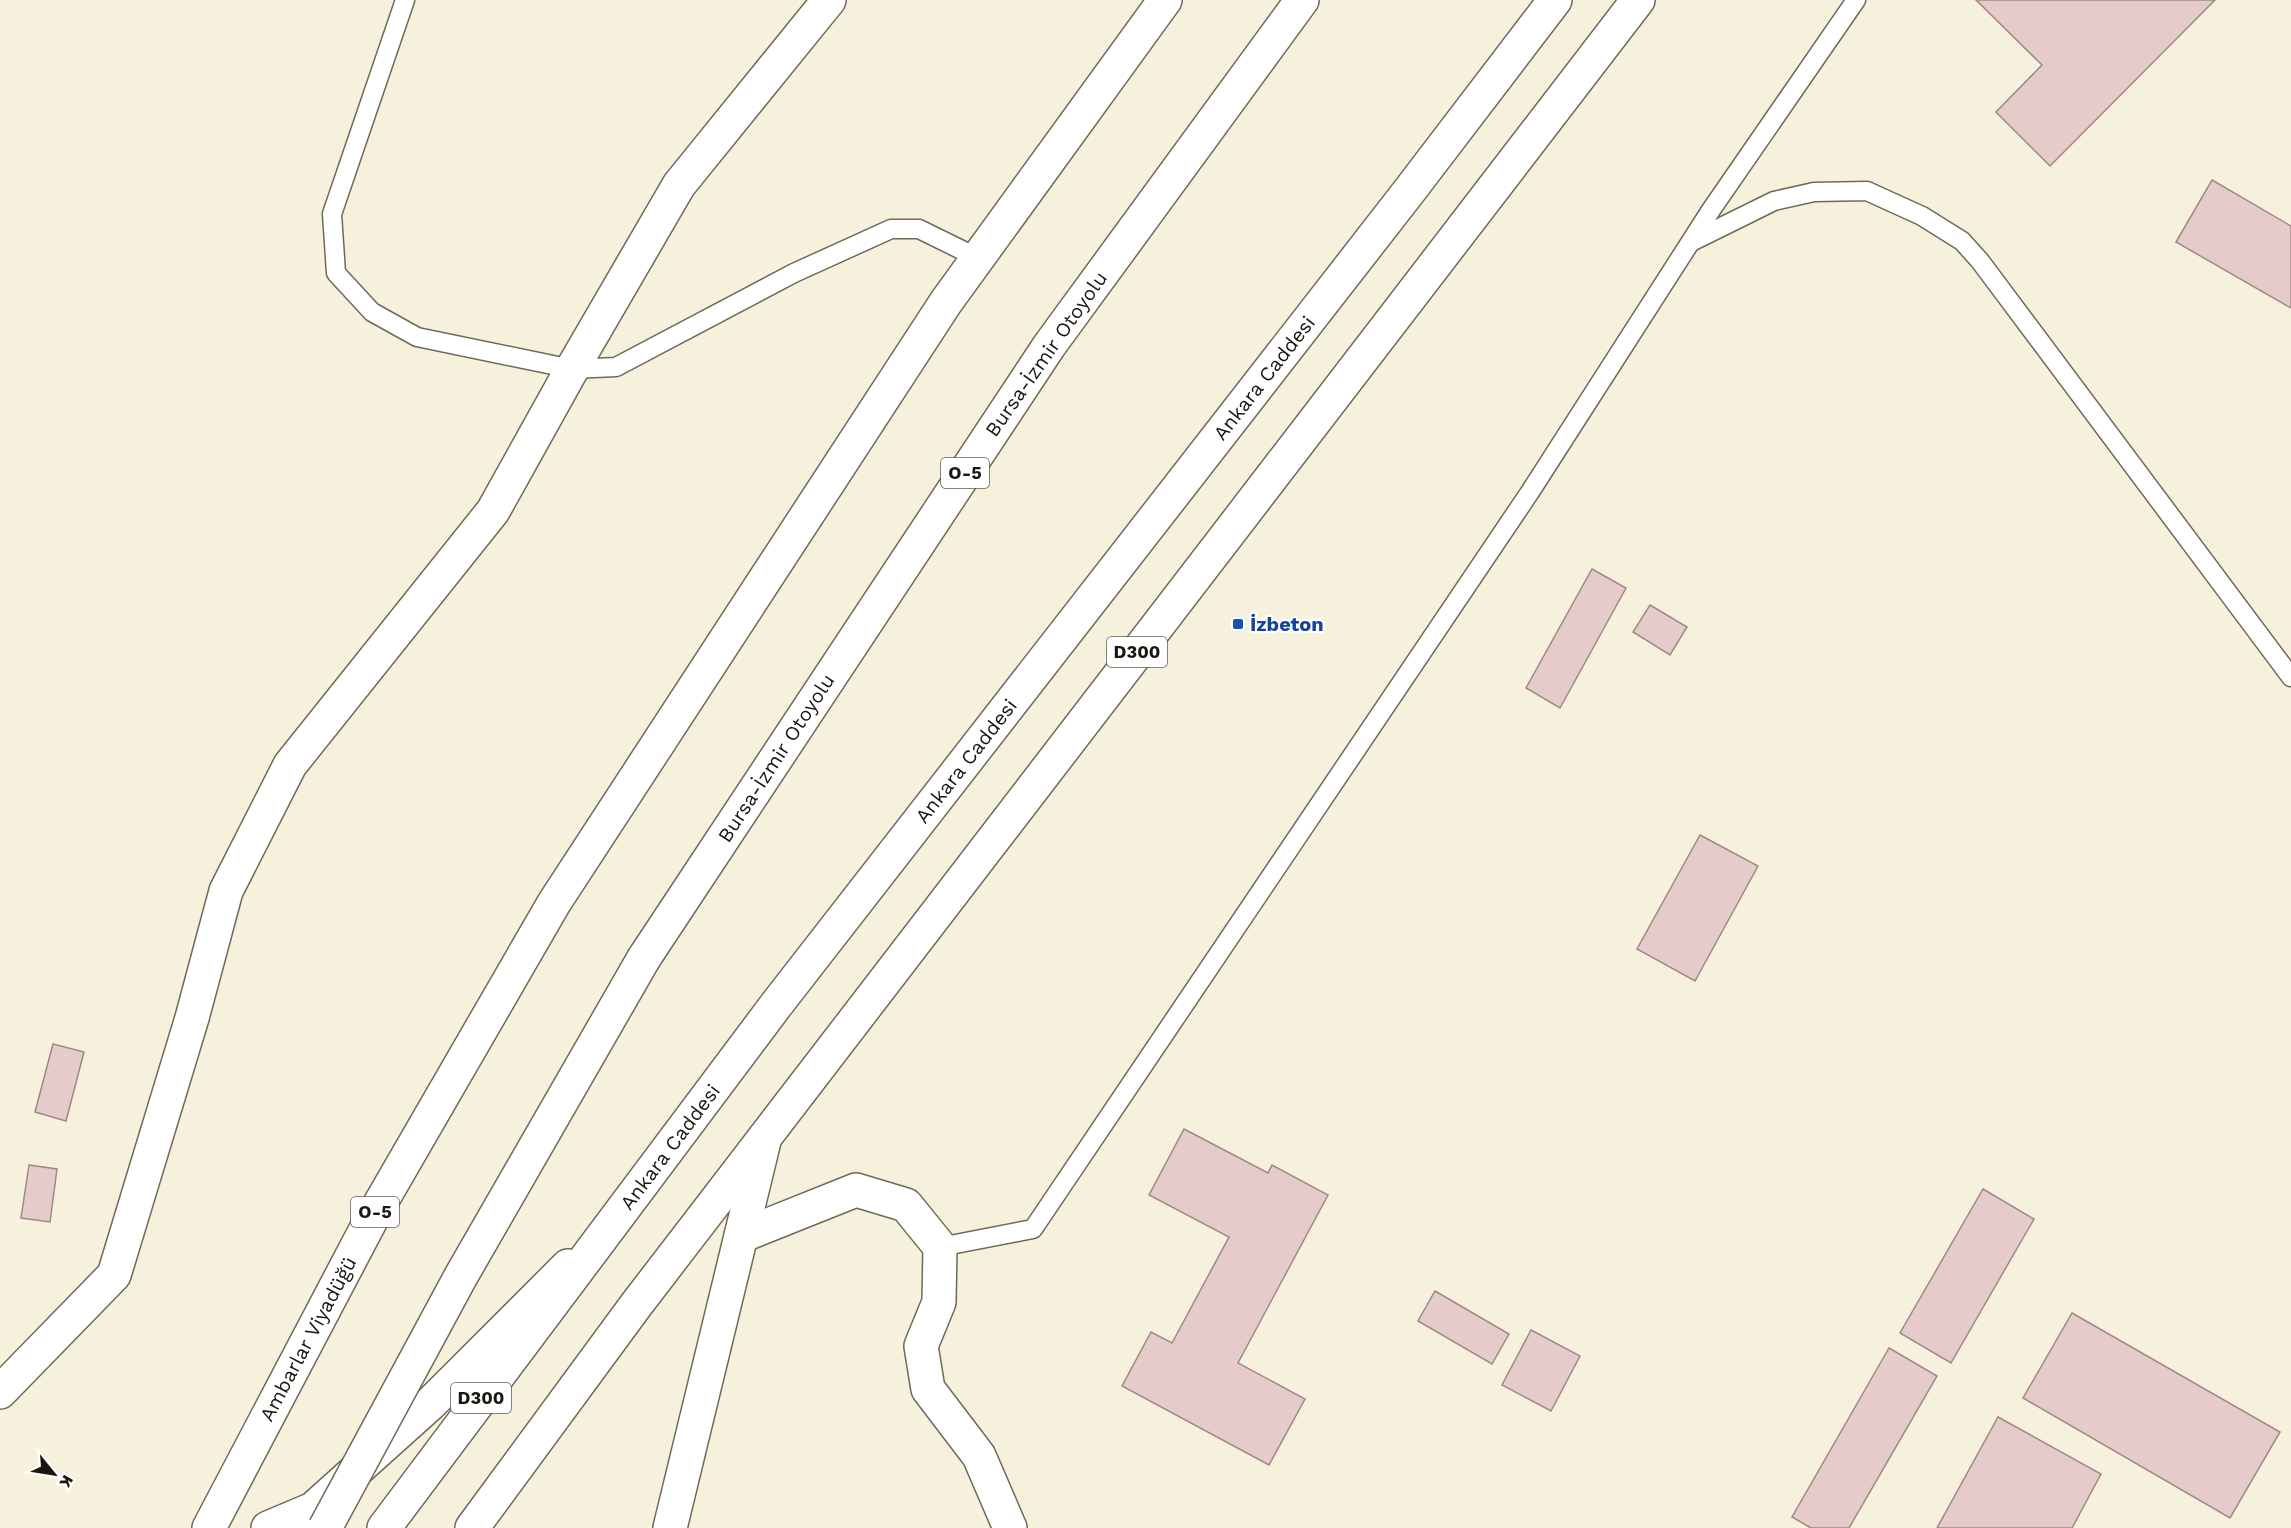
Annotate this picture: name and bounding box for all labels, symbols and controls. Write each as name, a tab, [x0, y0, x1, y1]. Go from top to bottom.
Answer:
street label: Bursa-İzmir Otoyolu	[980, 267, 1112, 441]
street label: Ankara Caddesi	[1208, 311, 1320, 445]
road number: O-5	[941, 458, 989, 488]
place label: İzbeton	[1250, 612, 1324, 636]
marker: İzbeton	[1231, 617, 1245, 631]
road number: D300	[1107, 637, 1167, 667]
street label: Bursa-İzmir Otoyolu	[713, 669, 839, 847]
street label: Ankara Caddesi	[910, 694, 1022, 828]
street label: Ankara Caddesi	[615, 1079, 725, 1215]
road number: O-5	[351, 1197, 399, 1227]
street label: Ambarlar Viyadüğü	[254, 1253, 362, 1425]
road number: D300	[451, 1383, 511, 1413]
north arrow	[24, 1444, 84, 1504]
text: K	[56, 1472, 78, 1491]

